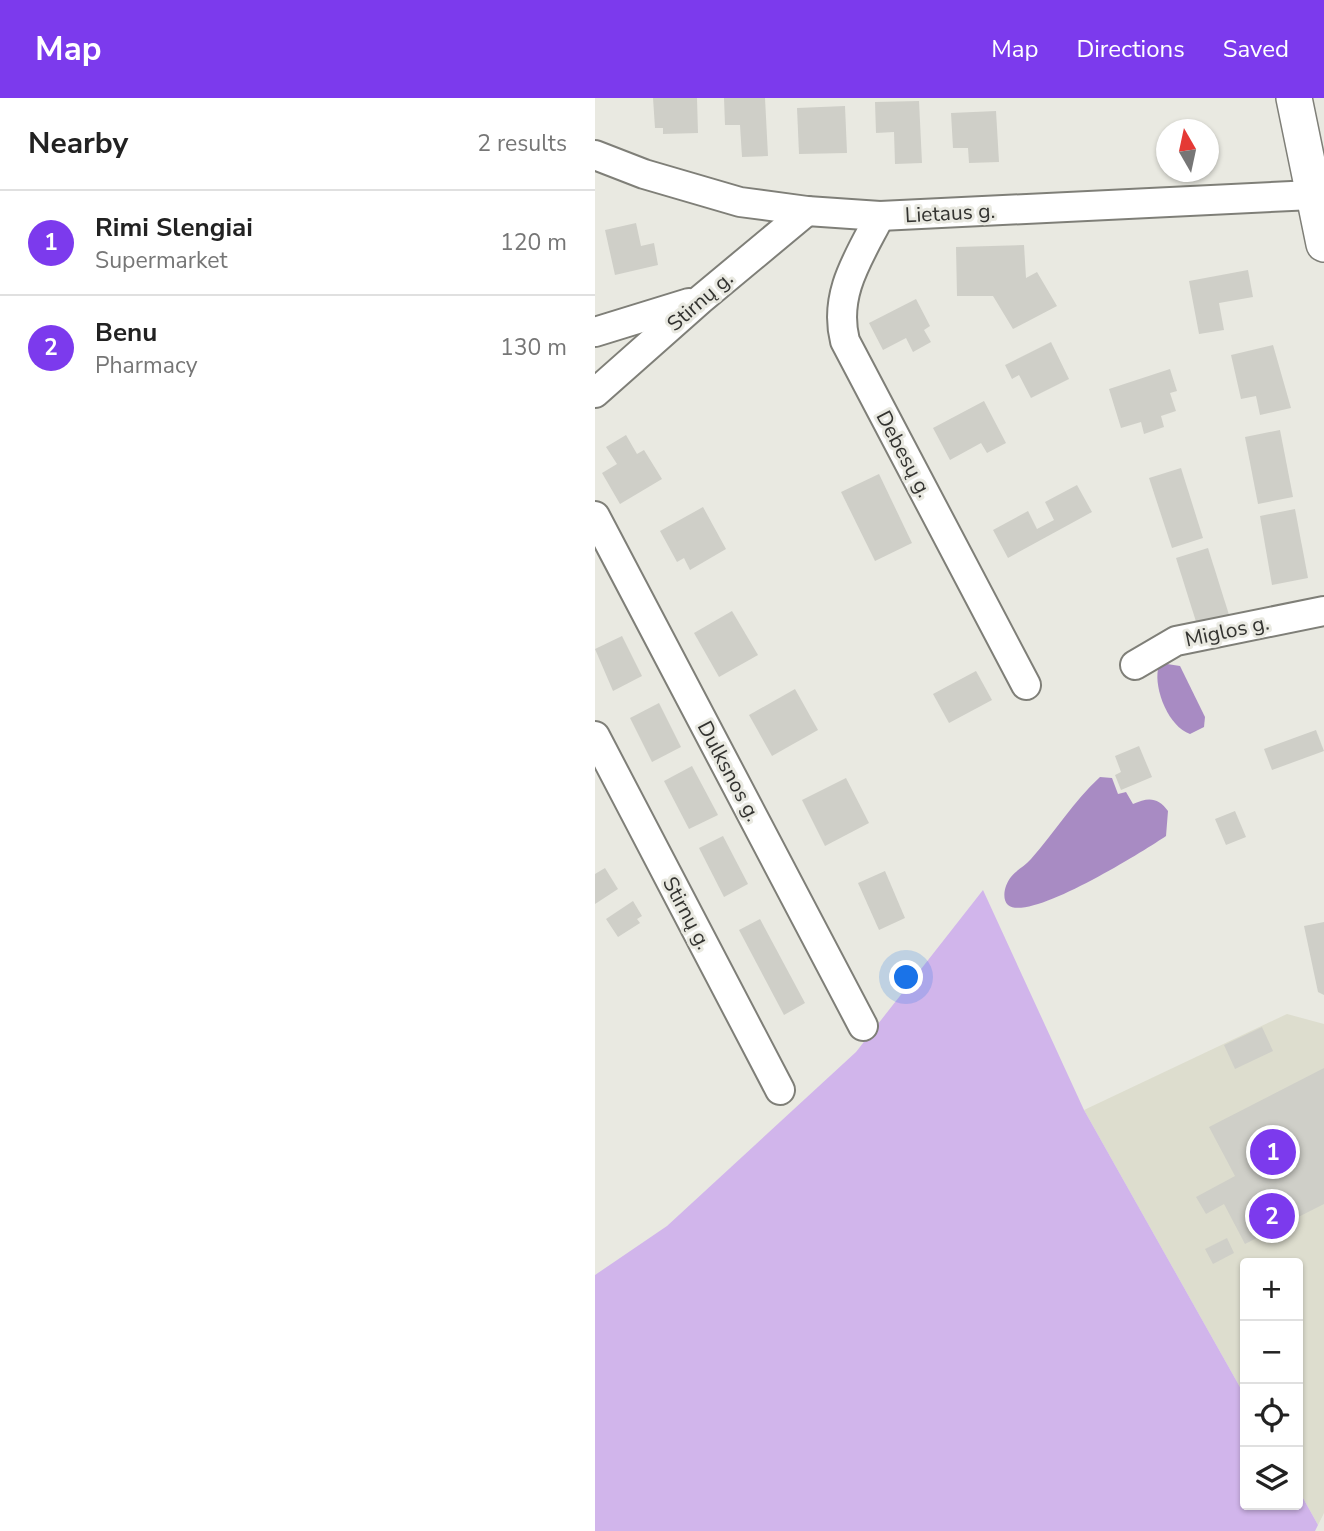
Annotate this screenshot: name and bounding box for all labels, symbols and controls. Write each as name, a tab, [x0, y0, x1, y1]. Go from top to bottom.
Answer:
text: Map	[35, 27, 102, 72]
text: Map	[991, 33, 1038, 65]
text: Directions	[1076, 33, 1185, 65]
text: Saved	[1223, 33, 1289, 65]
north arrow	[1156, 119, 1219, 182]
text: Nearby	[28, 123, 128, 164]
text: 2 results	[477, 128, 567, 159]
street label: Lietaus g.	[904, 197, 996, 229]
text: Rimi Slengiai	[95, 210, 253, 245]
text: 1	[44, 227, 58, 258]
text: 120 m	[500, 227, 567, 258]
text: Supermarket	[95, 245, 228, 276]
street label: Stirnų g.	[661, 265, 739, 337]
text: Benu	[95, 315, 157, 350]
text: 2	[44, 332, 58, 363]
text: 130 m	[500, 332, 567, 363]
text: Pharmacy	[95, 350, 197, 381]
street label: Debesų g.	[869, 406, 939, 502]
street label: Miglos g.	[1182, 608, 1272, 654]
street label: Dulksnos g.	[691, 716, 767, 826]
street label: Stirnų g.	[656, 872, 718, 954]
your location	[889, 960, 923, 994]
pin: 1	[1250, 1126, 1296, 1178]
pin: 2	[1249, 1190, 1295, 1242]
map controls	[1240, 1258, 1303, 1510]
button: +	[1240, 1258, 1303, 1321]
button: −	[1240, 1321, 1303, 1384]
button: locate	[1240, 1384, 1303, 1447]
button: layers	[1240, 1447, 1303, 1510]

